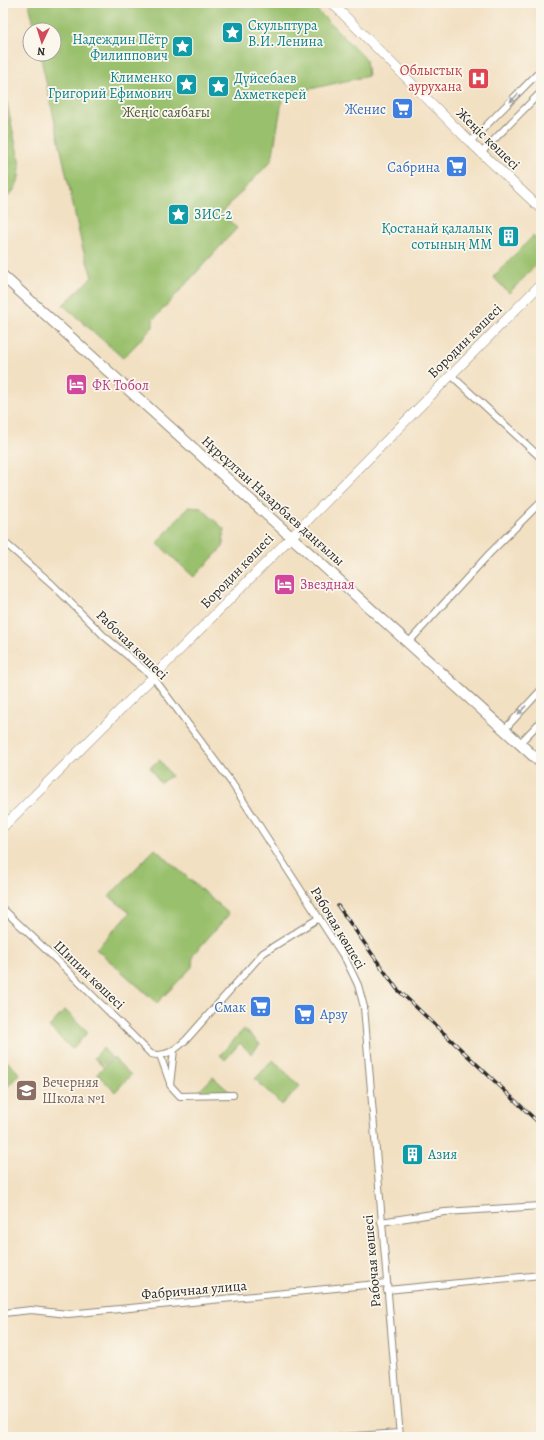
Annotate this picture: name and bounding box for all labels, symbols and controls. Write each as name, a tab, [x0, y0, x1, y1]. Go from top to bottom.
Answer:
place label: Скульптура В.И. Ленина	[248, 16, 324, 51]
place icon: Скульптура В.И. Ленина	[219, 20, 245, 46]
north arrow	[22, 22, 62, 62]
place label: Надеждин Пётр Филиппович	[72, 30, 168, 65]
place icon: Надеждин Пётр Филиппович	[170, 34, 196, 60]
text: N	[37, 44, 46, 59]
place label: Облыстық аурухана	[400, 61, 463, 96]
hospital icon: Облыстық аурухана	[465, 65, 491, 91]
place label: Клименко Григорий Ефимович	[48, 68, 172, 103]
place label: Дүйсебаев Ахметкерей	[233, 69, 306, 104]
place icon: Клименко Григорий Ефимович	[174, 72, 200, 98]
place icon: Дүйсебаев Ахметкерей	[206, 73, 232, 99]
one-way arrow	[509, 93, 518, 103]
supermarket icon: Женис	[389, 96, 415, 122]
place label: Женис	[345, 100, 386, 119]
park label: Жеңіс саябағы	[122, 103, 210, 122]
street label: Жеңіс көшесі	[452, 104, 524, 174]
supermarket icon: Сабрина	[443, 154, 469, 180]
place label: Сабрина	[387, 158, 441, 177]
place icon: ЗИС-2	[165, 201, 191, 227]
place label: ЗИС-2	[194, 205, 233, 224]
place label: Қостанай қалалық сотының ММ	[381, 219, 493, 254]
building icon: Қостанай қалалық сотының ММ	[495, 223, 521, 249]
street label: Бородин көшесі	[424, 300, 506, 382]
hotel icon: ФК Тобол	[64, 372, 90, 398]
place label: ФК Тобол	[92, 376, 149, 395]
street label: Нұрсұлтан Назарбаев даңғылы	[197, 432, 349, 570]
street label: Бородин көшесі	[196, 529, 278, 613]
hotel icon: Звездная	[272, 571, 298, 597]
place label: Звездная	[300, 575, 355, 594]
street label: Рабочая көшесі	[92, 606, 172, 684]
one-way arrow	[518, 705, 527, 715]
street label: Рабочая көшесі	[306, 883, 370, 973]
street label: Шипин көшесі	[49, 936, 129, 1014]
supermarket icon: Смак	[248, 994, 274, 1020]
place label: Смак	[214, 998, 246, 1017]
supermarket icon: Арзу	[291, 1001, 317, 1027]
place label: Арзу	[319, 1005, 348, 1024]
place label: Вечерняя Школа №1	[42, 1073, 105, 1108]
school or university icon: Вечерняя Школа №1	[13, 1077, 39, 1103]
building icon: Азия	[399, 1141, 425, 1167]
place label: Азия	[427, 1145, 457, 1164]
street label: Рабочая көшесі	[358, 1214, 386, 1308]
street label: Фабричная улица	[140, 1276, 248, 1304]

